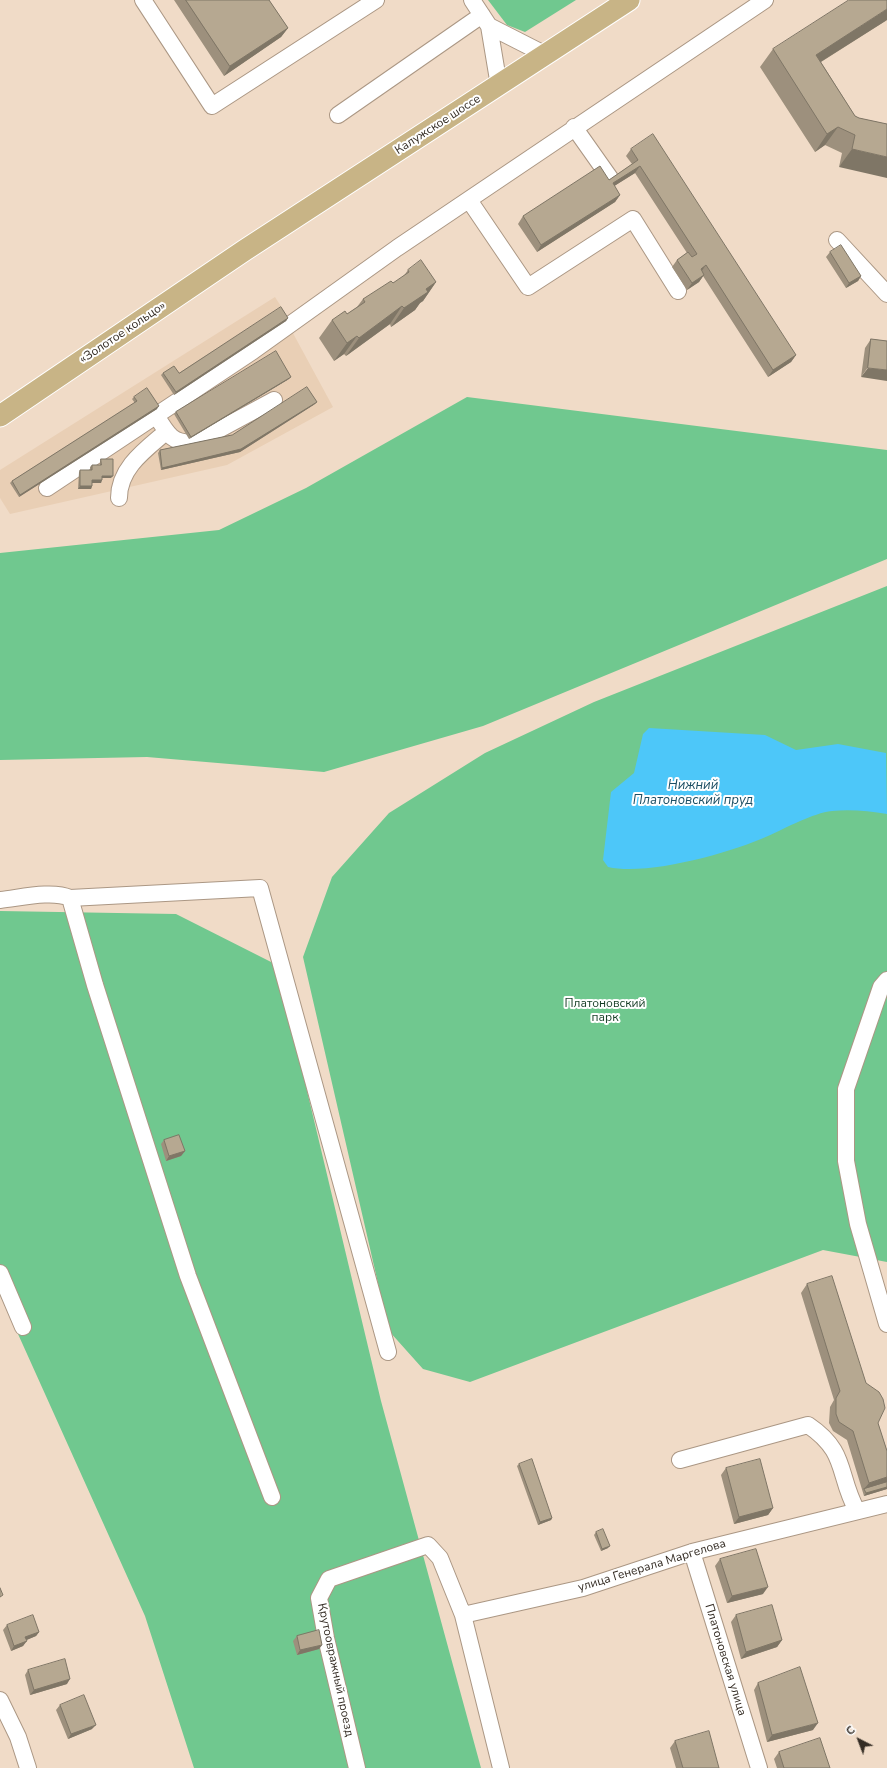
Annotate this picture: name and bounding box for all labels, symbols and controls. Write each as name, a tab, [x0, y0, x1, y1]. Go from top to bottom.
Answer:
street label: Калужское шоссе	[392, 92, 484, 158]
street label: «Золотое кольцо»	[77, 299, 169, 367]
water label: Нижний Платоновский пруд	[633, 778, 753, 809]
park label: Платоновский парк	[565, 997, 645, 1025]
street label: улица Генерала Маргелова	[576, 1537, 728, 1595]
street label: Крутоовражный проезд	[314, 1602, 356, 1738]
street label: Платоновская улица	[701, 1602, 749, 1718]
north arrow	[839, 1720, 879, 1760]
text: С	[843, 1723, 858, 1739]

